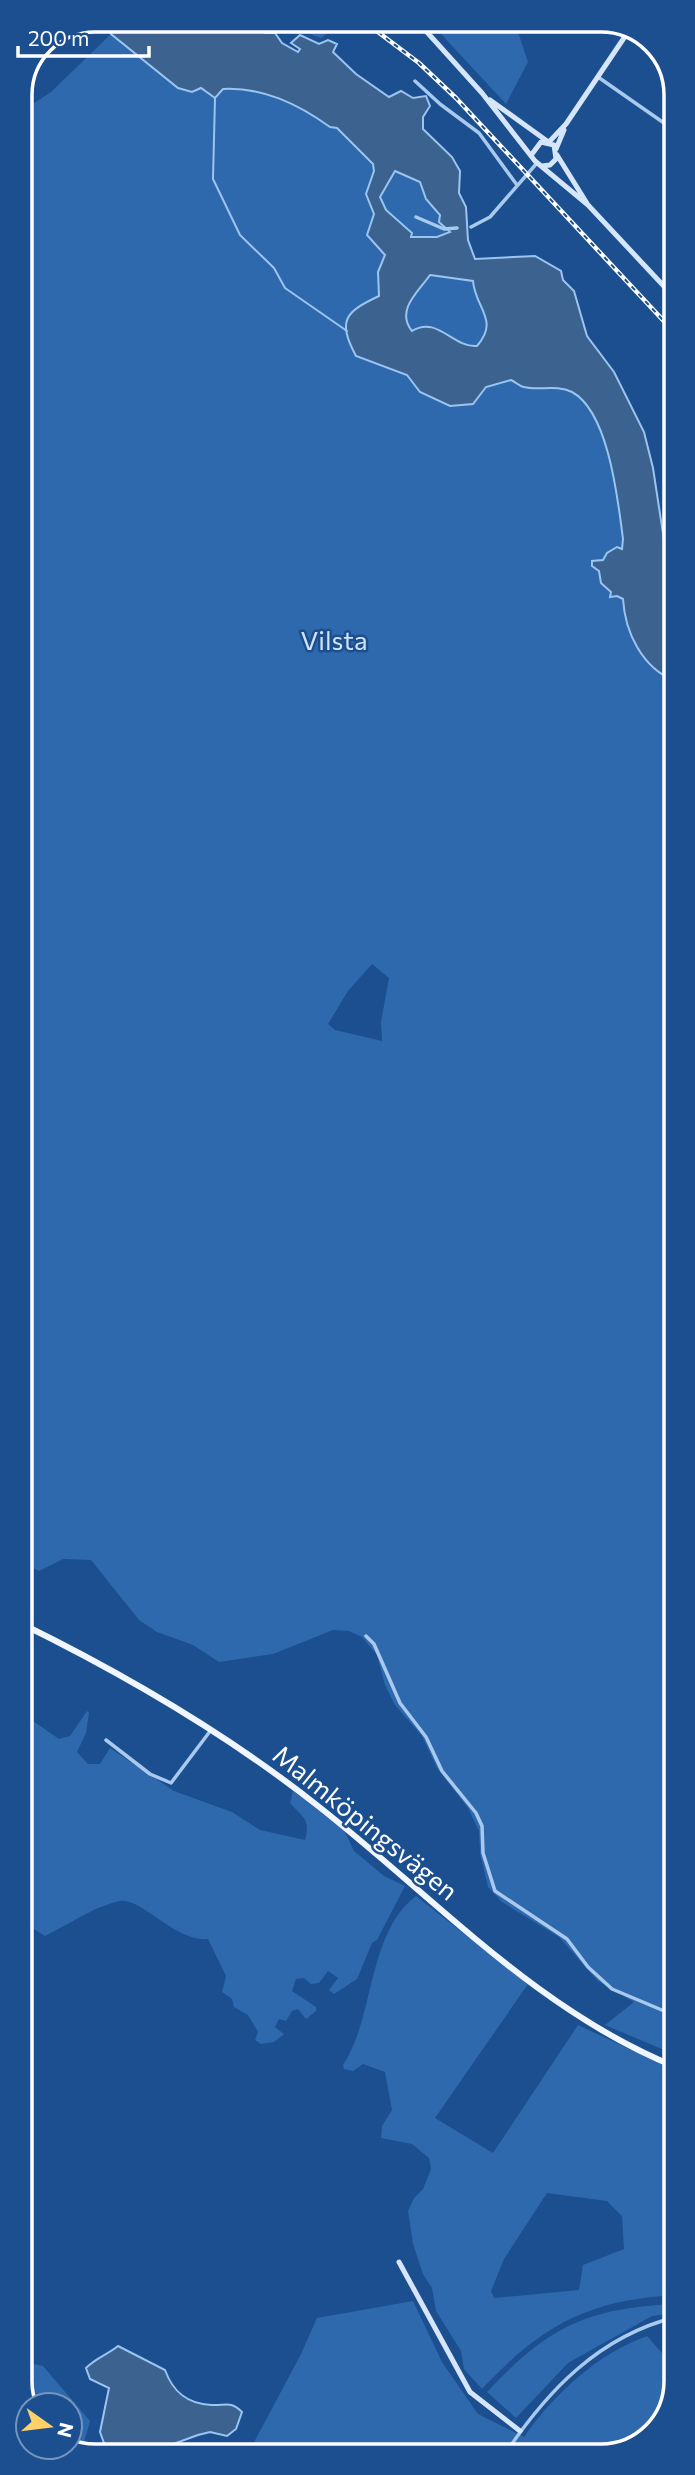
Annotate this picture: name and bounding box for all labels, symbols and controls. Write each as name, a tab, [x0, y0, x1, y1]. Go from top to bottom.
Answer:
scale bar	[18, 14, 149, 58]
text: 200 m	[28, 25, 89, 50]
park label: Vilsta	[300, 624, 368, 655]
street label: Malmköpingsvägen	[268, 1738, 464, 1906]
north arrow	[14, 2391, 84, 2461]
text: N	[53, 2421, 79, 2440]

